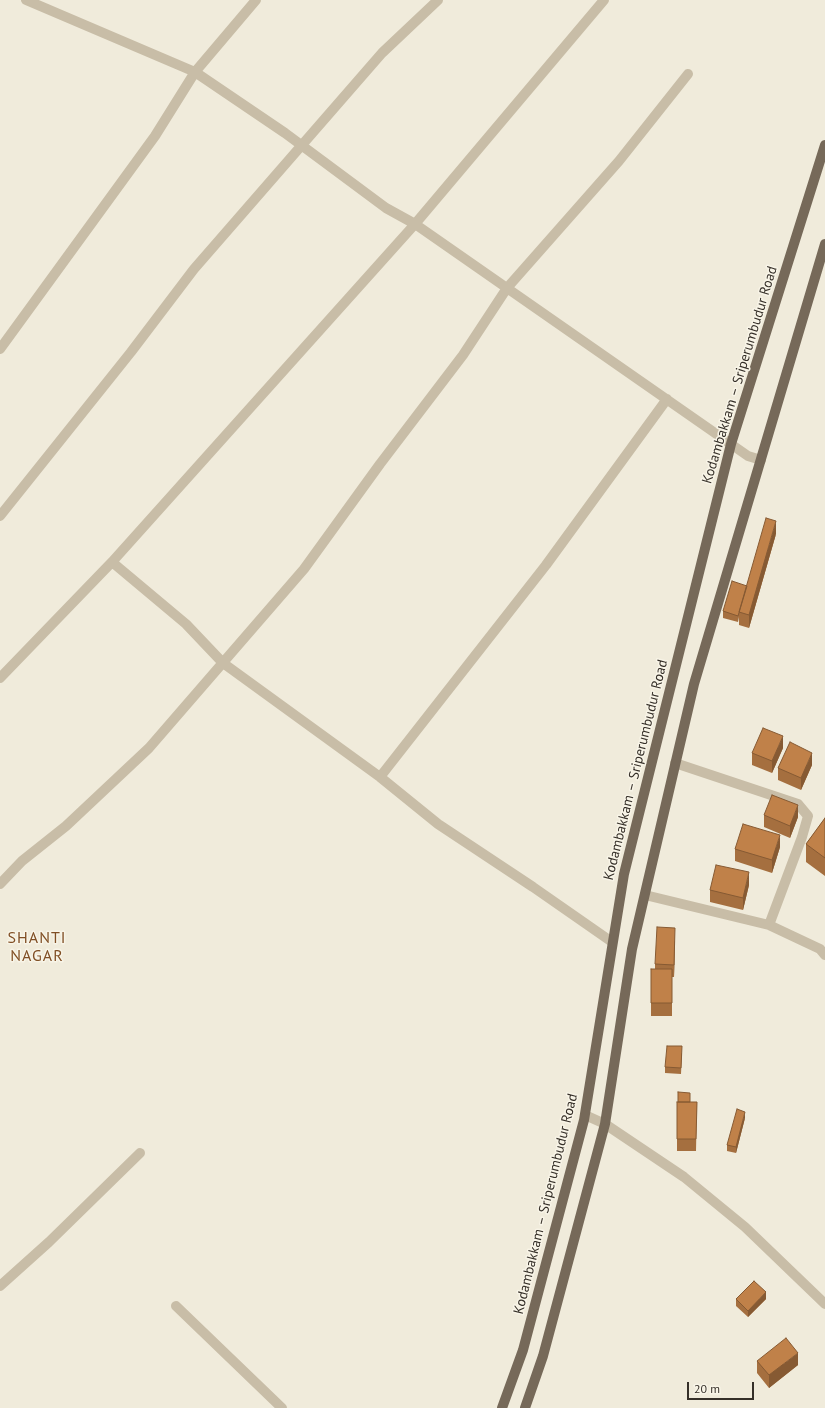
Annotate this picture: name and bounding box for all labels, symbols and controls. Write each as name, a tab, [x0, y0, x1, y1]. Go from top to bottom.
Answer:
street label: Kodambakkam – Sriperumbudur Road	[699, 264, 781, 486]
street label: Kodambakkam – Sriperumbudur Road	[600, 658, 672, 882]
district label: SHANTI NAGAR	[8, 928, 66, 966]
street label: Kodambakkam – Sriperumbudur Road	[510, 1092, 582, 1316]
scale bar	[689, 1374, 756, 1400]
text: 20 m	[694, 1381, 720, 1396]

